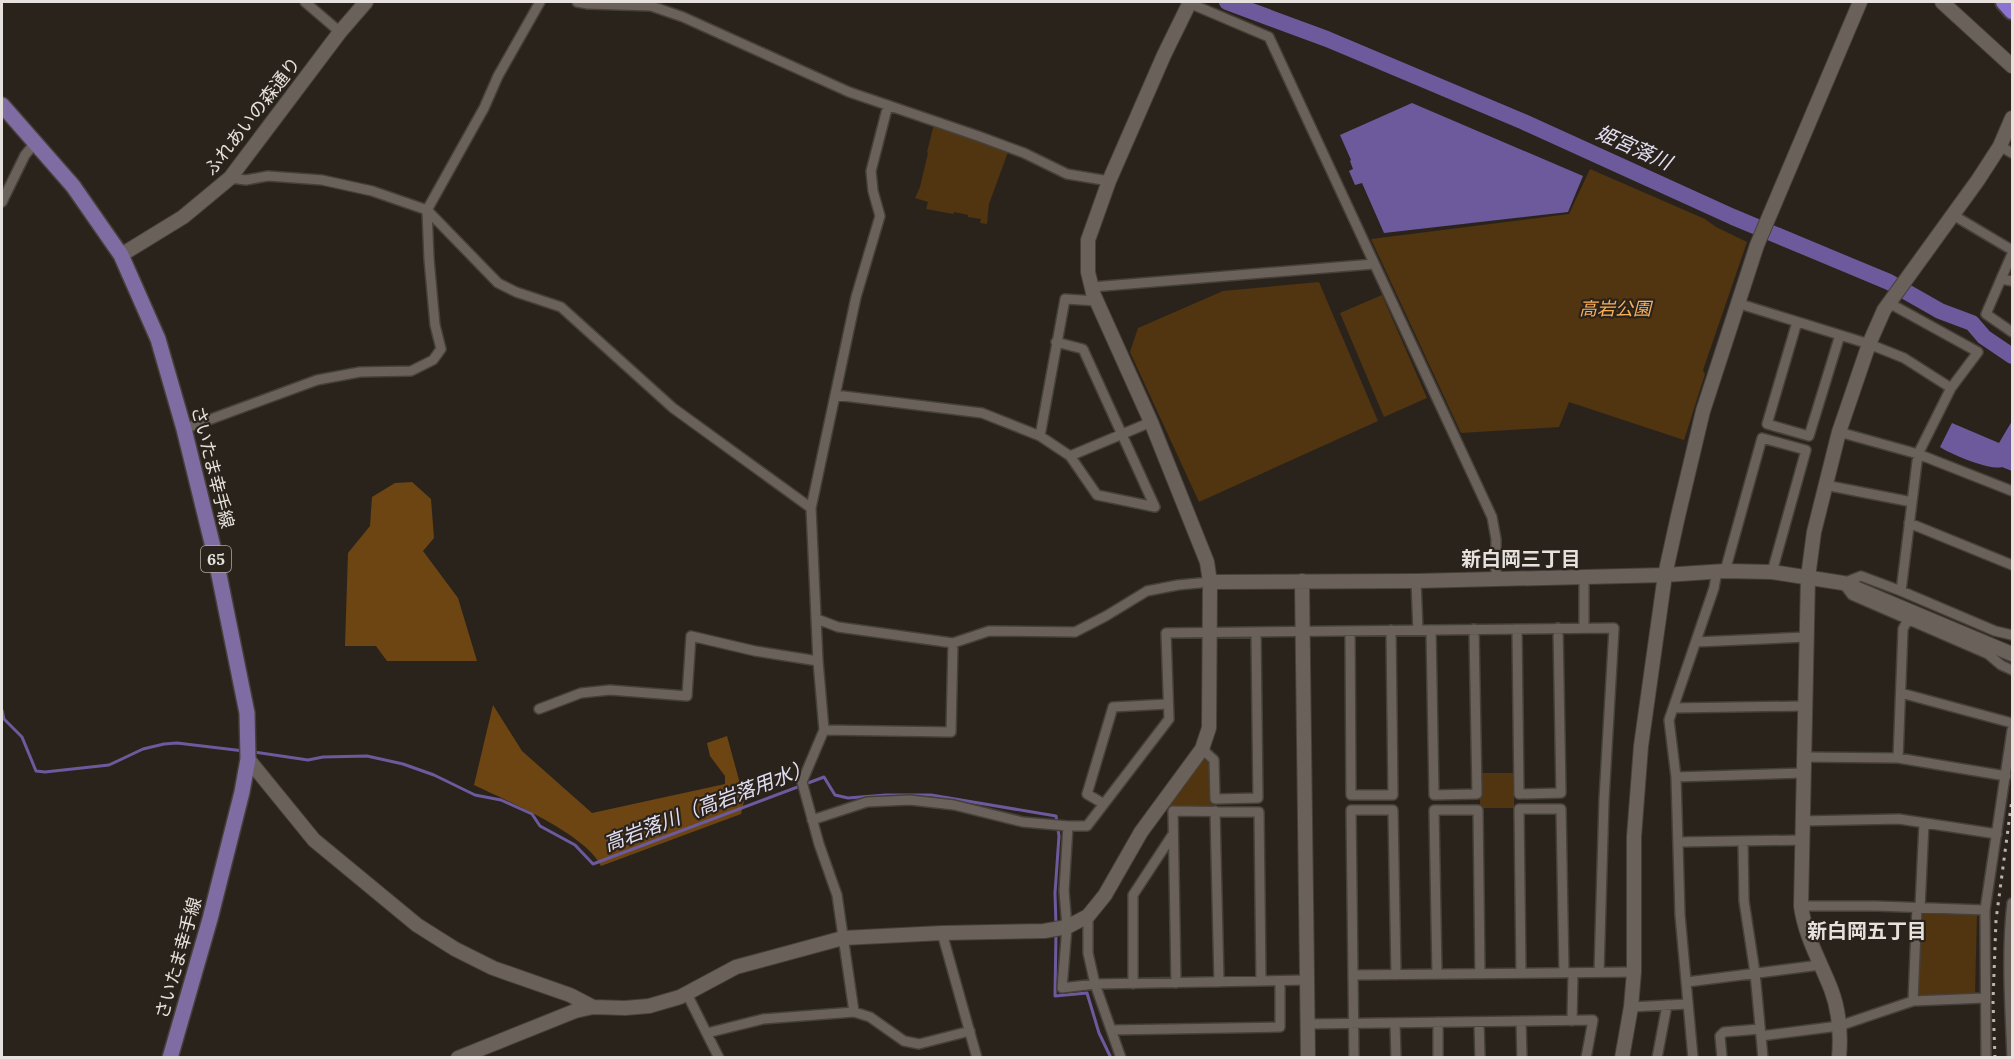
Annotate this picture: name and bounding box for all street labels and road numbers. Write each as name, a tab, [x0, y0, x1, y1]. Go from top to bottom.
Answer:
street label: ふれあいの森通り	[199, 52, 305, 180]
street label: さいたま幸手線	[187, 403, 239, 531]
road number: 65	[201, 546, 231, 572]
street label: さいたま幸手線	[150, 895, 206, 1021]

